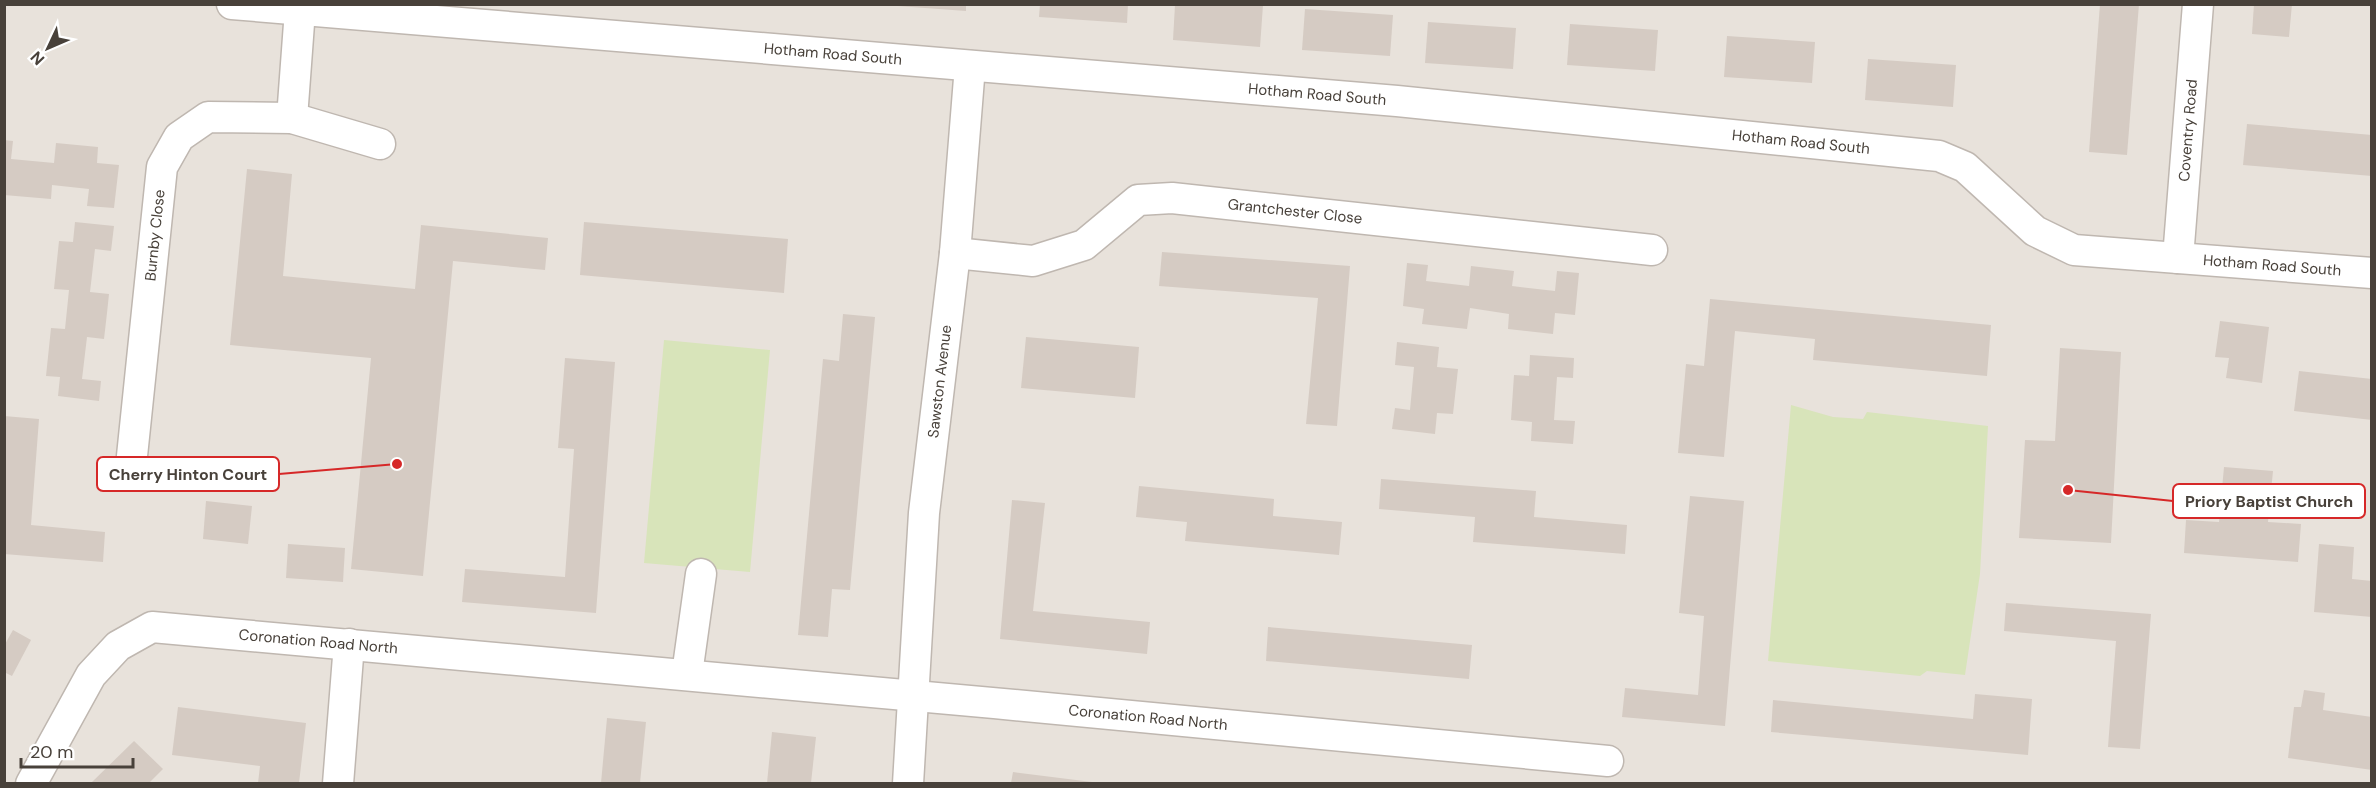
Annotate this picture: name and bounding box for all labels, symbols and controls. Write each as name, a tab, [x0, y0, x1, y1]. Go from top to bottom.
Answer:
north arrow	[18, 18, 78, 78]
street label: Hotham Road South	[763, 38, 903, 70]
text: N	[26, 47, 49, 70]
street label: Coventry Road	[2174, 78, 2202, 182]
street label: Hotham Road South	[1247, 79, 1387, 110]
street label: Hotham Road South	[1731, 125, 1871, 159]
street label: Burnby Close	[140, 188, 170, 282]
street label: Grantchester Close	[1227, 194, 1363, 229]
street label: Hotham Road South	[2202, 250, 2342, 281]
street label: Sawston Avenue	[923, 324, 956, 439]
callout: Cherry Hinton Court	[97, 457, 279, 491]
text: Cherry Hinton Court	[109, 464, 267, 485]
callout: Priory Baptist Church	[2173, 484, 2365, 518]
text: Priory Baptist Church	[2185, 491, 2353, 512]
street label: Coronation Road North	[238, 625, 399, 659]
street label: Coronation Road North	[1067, 700, 1228, 735]
scale bar	[21, 731, 134, 769]
text: 20 m	[30, 740, 73, 764]

